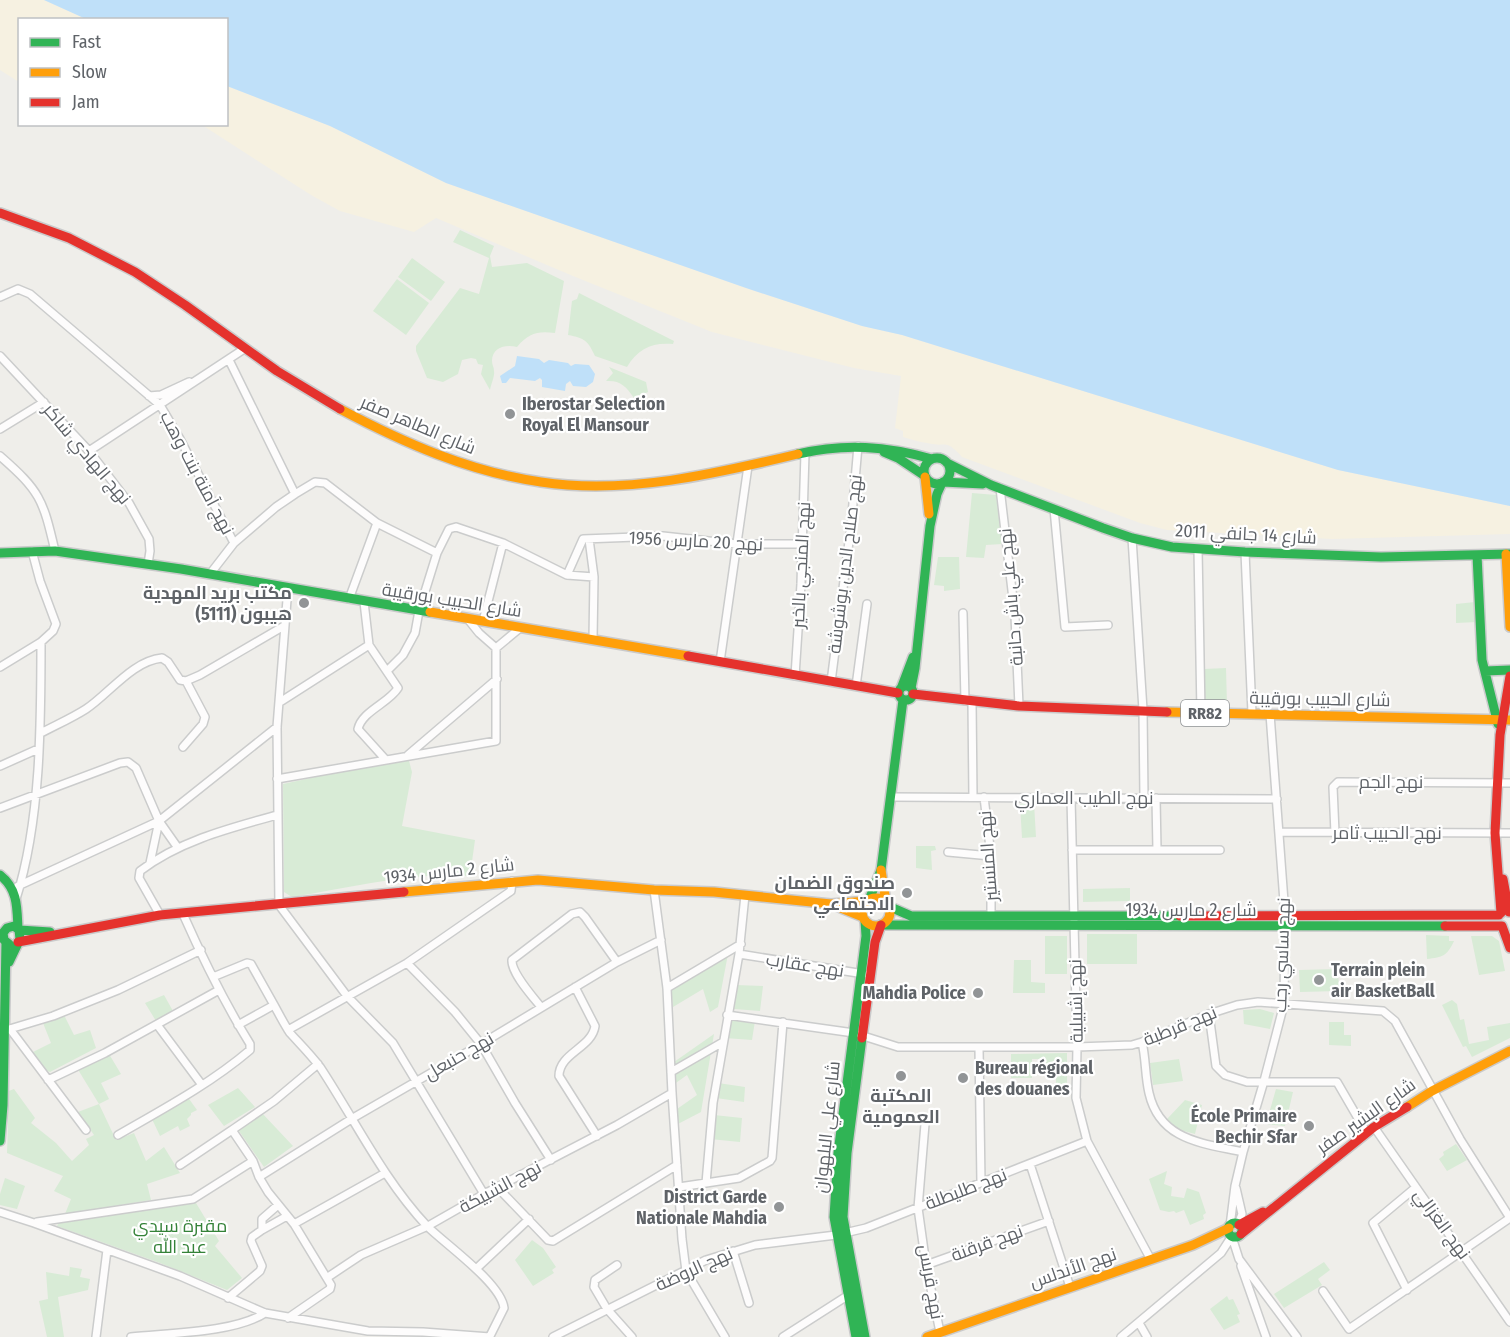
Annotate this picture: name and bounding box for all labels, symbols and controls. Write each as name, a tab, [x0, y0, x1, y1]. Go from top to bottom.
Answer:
legend	[18, 18, 228, 126]
text: Fast	[72, 31, 101, 53]
text: Slow	[72, 61, 107, 83]
text: Jam	[72, 91, 100, 113]
street label: شارع الطاهر صفر	[356, 390, 479, 460]
place label: Iberostar Selection Royal El Mansour	[522, 393, 665, 436]
street label: نهج الهادي شاكر	[35, 398, 136, 511]
marker: Iberostar Selection Royal El Mansour	[503, 407, 517, 421]
street label: نهج آمنة بنت وهب	[154, 408, 239, 539]
street label: نهج صلاح الدين بوشوشة	[823, 473, 868, 655]
street label: نهج المنجي بالخير	[787, 501, 818, 630]
street label: شارع 14 جانفي 2011	[1175, 519, 1317, 552]
street label: نهج 20 مارس 1956	[628, 526, 764, 557]
street label: نهج علي باش حانبة	[994, 527, 1031, 667]
street label: شارع الحبيب بورقيبة	[380, 578, 523, 623]
place label: مكتب بريد المهدية هيبون (5111)	[143, 582, 292, 625]
marker: مكتب بريد المهدية هيبون (5111)	[297, 596, 311, 610]
street label: شارع الحبيب بورقيبة	[1249, 687, 1391, 712]
road number: RR82	[1181, 700, 1229, 726]
street label: نهج الجم	[1359, 771, 1423, 794]
street label: نهج الطيب العماري	[1014, 787, 1154, 812]
street label: نهج المنستير	[974, 810, 1003, 903]
street label: نهج الحبيب ثامر	[1331, 822, 1442, 845]
street label: شارع 2 مارس 1934	[383, 853, 515, 890]
place label: صندوق الضمان الاجتماعي	[775, 872, 895, 919]
marker: صندوق الضمان الاجتماعي	[900, 886, 914, 900]
street label: نهج ساسي رجب	[1269, 897, 1297, 1013]
street label: شارع 2 مارس 1934	[1125, 899, 1257, 922]
street label: نهج عقارب	[764, 948, 846, 983]
street label: نهج إشبيلية	[1064, 959, 1089, 1043]
place label: Terrain plein air BasketBall	[1331, 959, 1435, 1002]
marker: Terrain plein air BasketBall	[1312, 973, 1326, 987]
place label: Mahdia Police	[862, 982, 966, 1004]
marker: Mahdia Police	[971, 986, 985, 1000]
street label: نهج قرطبة	[1140, 1001, 1220, 1052]
street label: نهج حنبعل	[420, 1027, 498, 1086]
place label: Bureau régional des douanes	[975, 1057, 1093, 1100]
street label: شارع علي البلهوان	[809, 1060, 848, 1194]
marker: المكتبة العمومية	[894, 1069, 908, 1083]
marker: Bureau régional des douanes	[956, 1071, 970, 1085]
street label: شارع البشير صفر	[1311, 1074, 1420, 1160]
place label: المكتبة العمومية	[862, 1085, 940, 1128]
place label: École Primaire Bechir Sfar	[1191, 1104, 1297, 1148]
marker: École Primaire Bechir Sfar	[1302, 1119, 1316, 1133]
street label: نهج الشبيكة	[455, 1156, 546, 1219]
street label: نهج طليطلة	[922, 1163, 1010, 1216]
street label: نهج الغزالي	[1407, 1184, 1475, 1265]
place label: District Garde Nationale Mahdia	[636, 1186, 767, 1229]
marker: District Garde Nationale Mahdia	[772, 1200, 786, 1214]
park label: مقبرة سيدي عبد الله	[133, 1215, 227, 1258]
street label: نهج قرقنة	[948, 1220, 1026, 1267]
street label: نهج الروضة	[652, 1242, 737, 1297]
street label: نهج قربس	[913, 1243, 948, 1321]
street label: نهج الأندلس	[1027, 1243, 1120, 1294]

